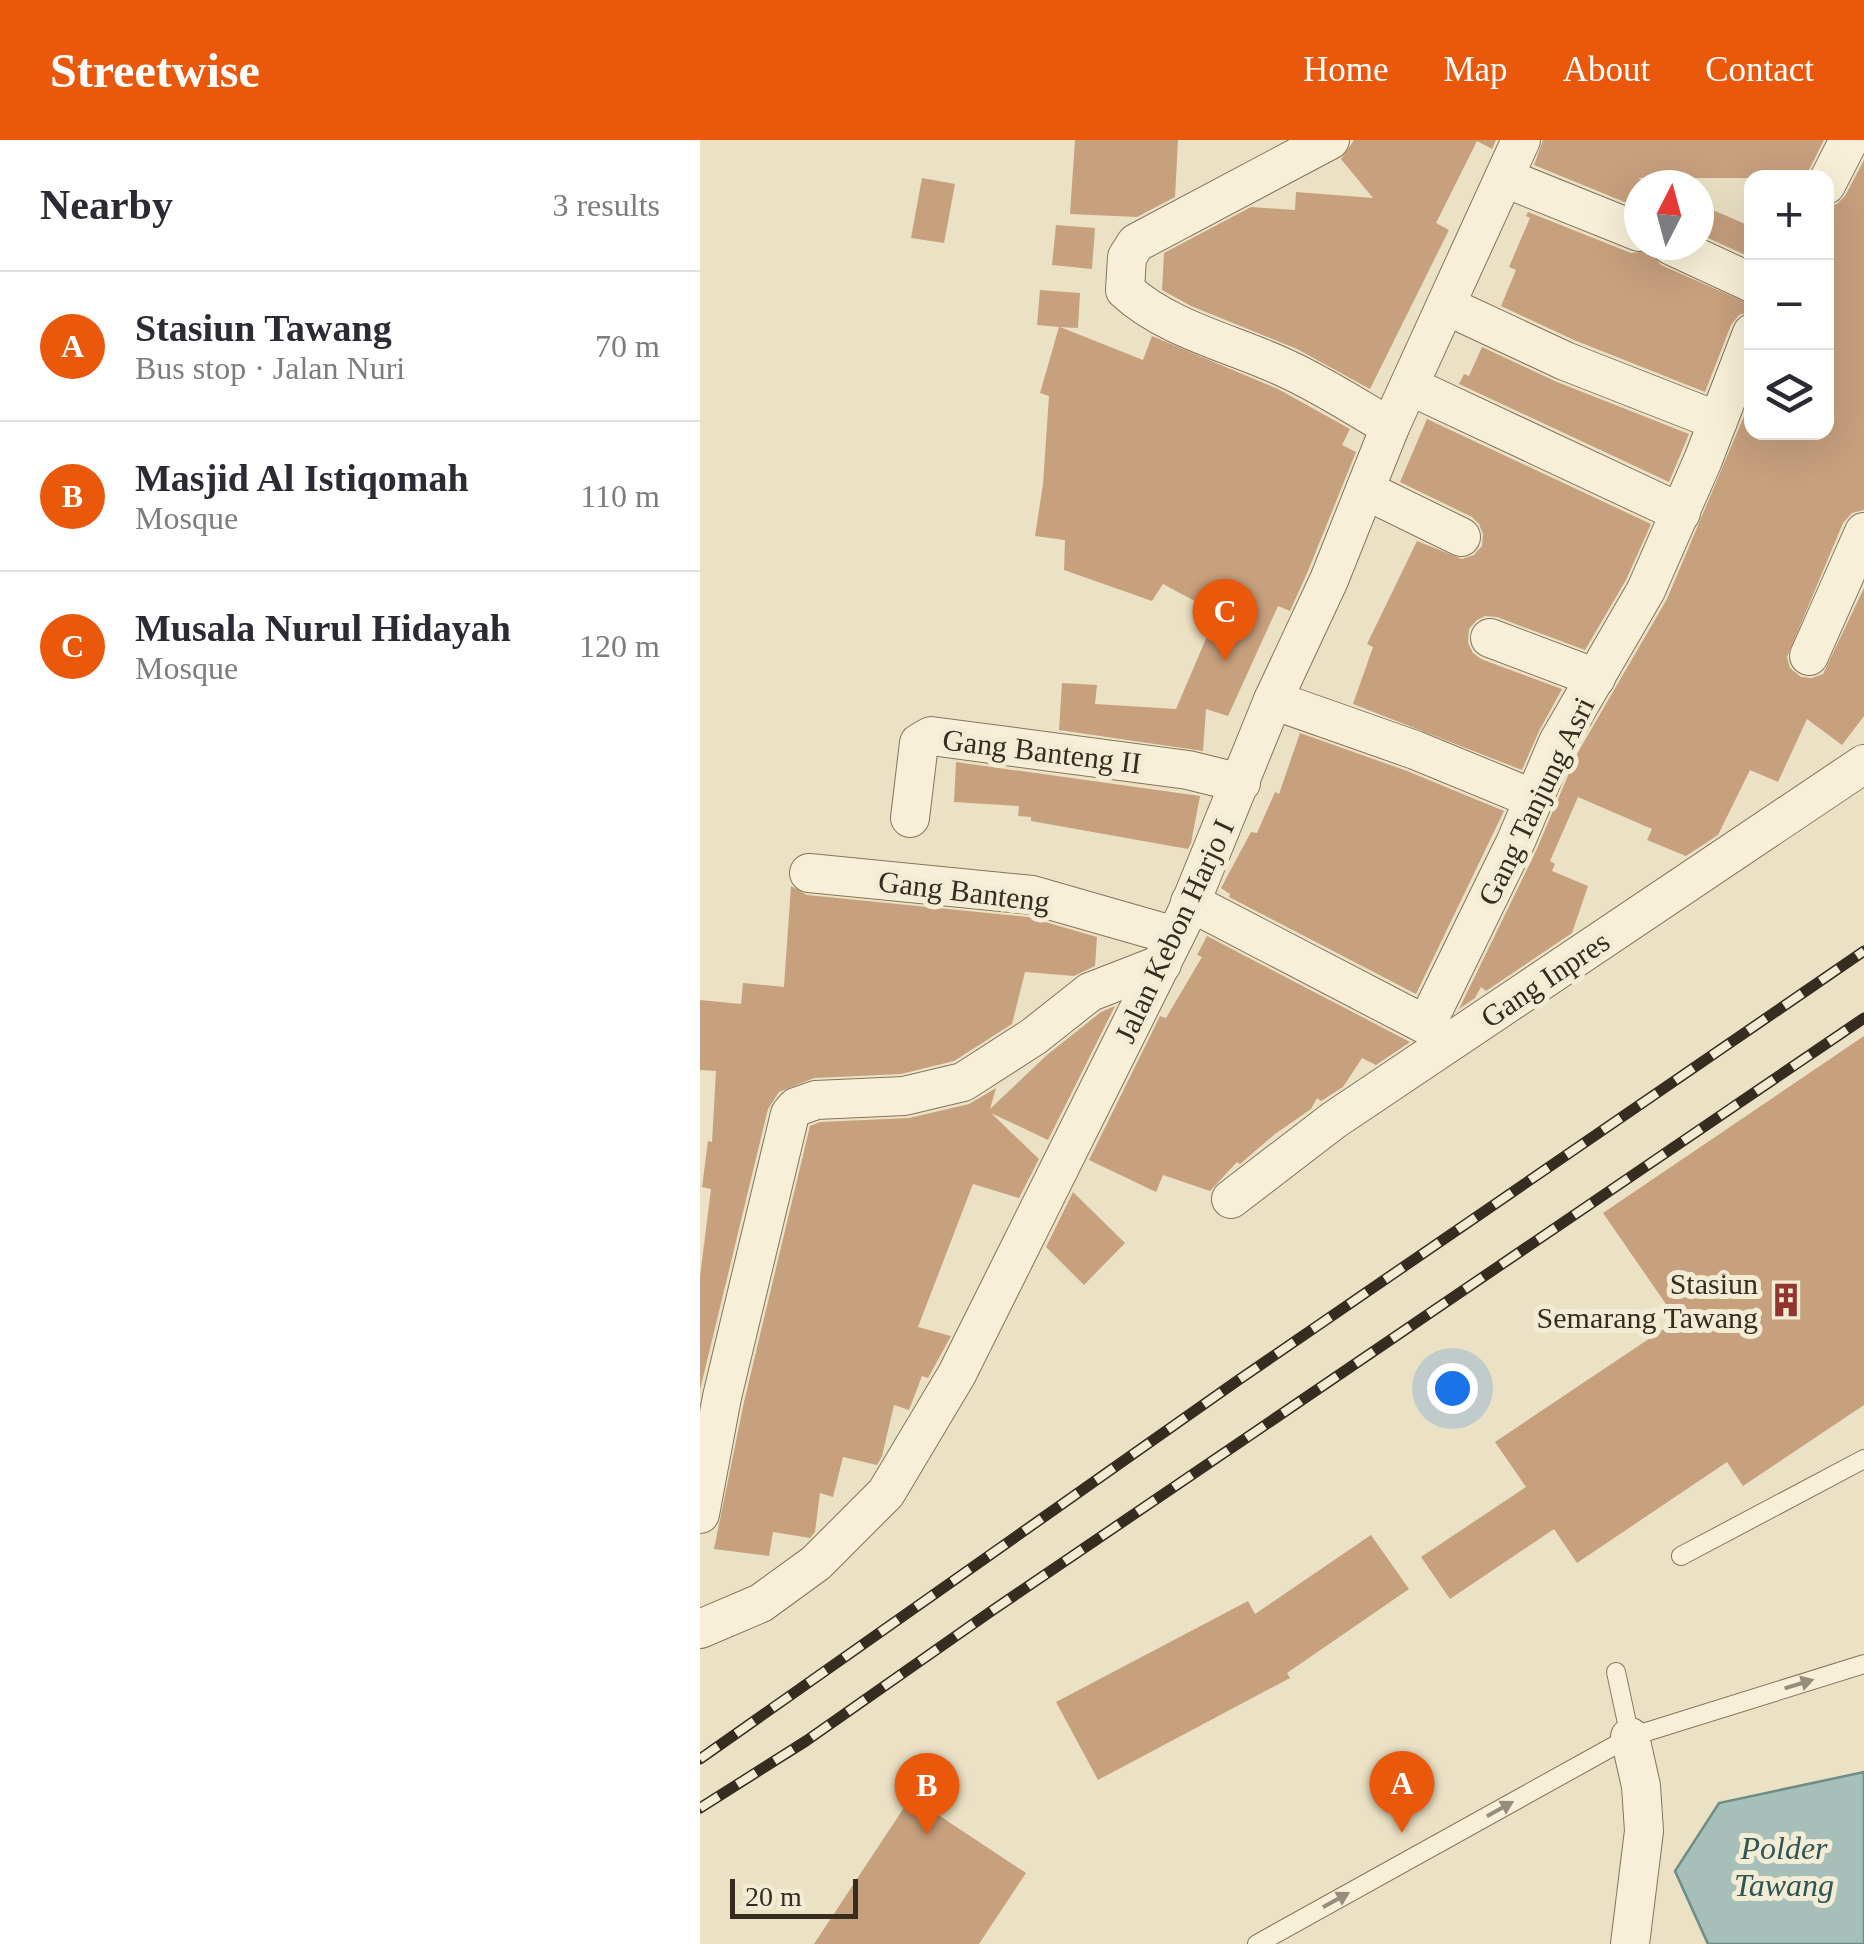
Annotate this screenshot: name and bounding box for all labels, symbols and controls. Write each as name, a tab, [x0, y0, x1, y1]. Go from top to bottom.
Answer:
text: Streetwise	[50, 44, 260, 97]
text: Home	[1303, 50, 1388, 89]
text: Map	[1443, 50, 1508, 89]
text: About	[1563, 50, 1650, 89]
text: Contact	[1705, 50, 1814, 89]
north arrow	[1624, 170, 1714, 260]
map controls	[1744, 170, 1834, 440]
button: +	[1744, 170, 1834, 260]
text: Nearby	[40, 182, 173, 228]
text: 3 results	[552, 187, 660, 223]
button: −	[1744, 260, 1834, 350]
text: Stasiun Tawang	[135, 307, 392, 349]
text: A	[61, 328, 84, 364]
text: 70 m	[595, 328, 660, 364]
text: Bus stop · Jalan Nuri	[135, 350, 405, 386]
button: layers	[1744, 350, 1834, 440]
text: Masjid Al Istiqomah	[135, 457, 469, 499]
text: B	[62, 478, 83, 514]
text: 110 m	[580, 478, 660, 514]
text: Mosque	[135, 500, 238, 536]
pin: C	[1192, 578, 1258, 661]
text: Musala Nurul Hidayah	[135, 607, 511, 649]
text: C	[61, 628, 84, 664]
text: 120 m	[579, 628, 660, 664]
text: Mosque	[135, 650, 238, 686]
street label: Gang Tanjung Asri	[1471, 692, 1601, 910]
street label: Gang Banteng II	[941, 722, 1143, 780]
street label: Jalan Kebon Harjo I	[1108, 814, 1240, 1048]
street label: Gang Banteng	[876, 864, 1052, 918]
street label: Gang Inpres	[1475, 924, 1615, 1034]
place label: Stasiun Semarang Tawang	[1537, 1267, 1758, 1334]
building icon: Stasiun Semarang Tawang	[1767, 1281, 1805, 1319]
your location	[1427, 1363, 1478, 1414]
one-way arrow	[1784, 1676, 1815, 1691]
pin: A	[1370, 1750, 1434, 1833]
pin: B	[894, 1752, 960, 1835]
one-way arrow	[1486, 1800, 1515, 1817]
water label: Polder Tawang	[1734, 1830, 1834, 1903]
scale bar	[730, 1874, 858, 1918]
text: 20 m	[745, 1881, 802, 1912]
one-way arrow	[1322, 1892, 1351, 1909]

